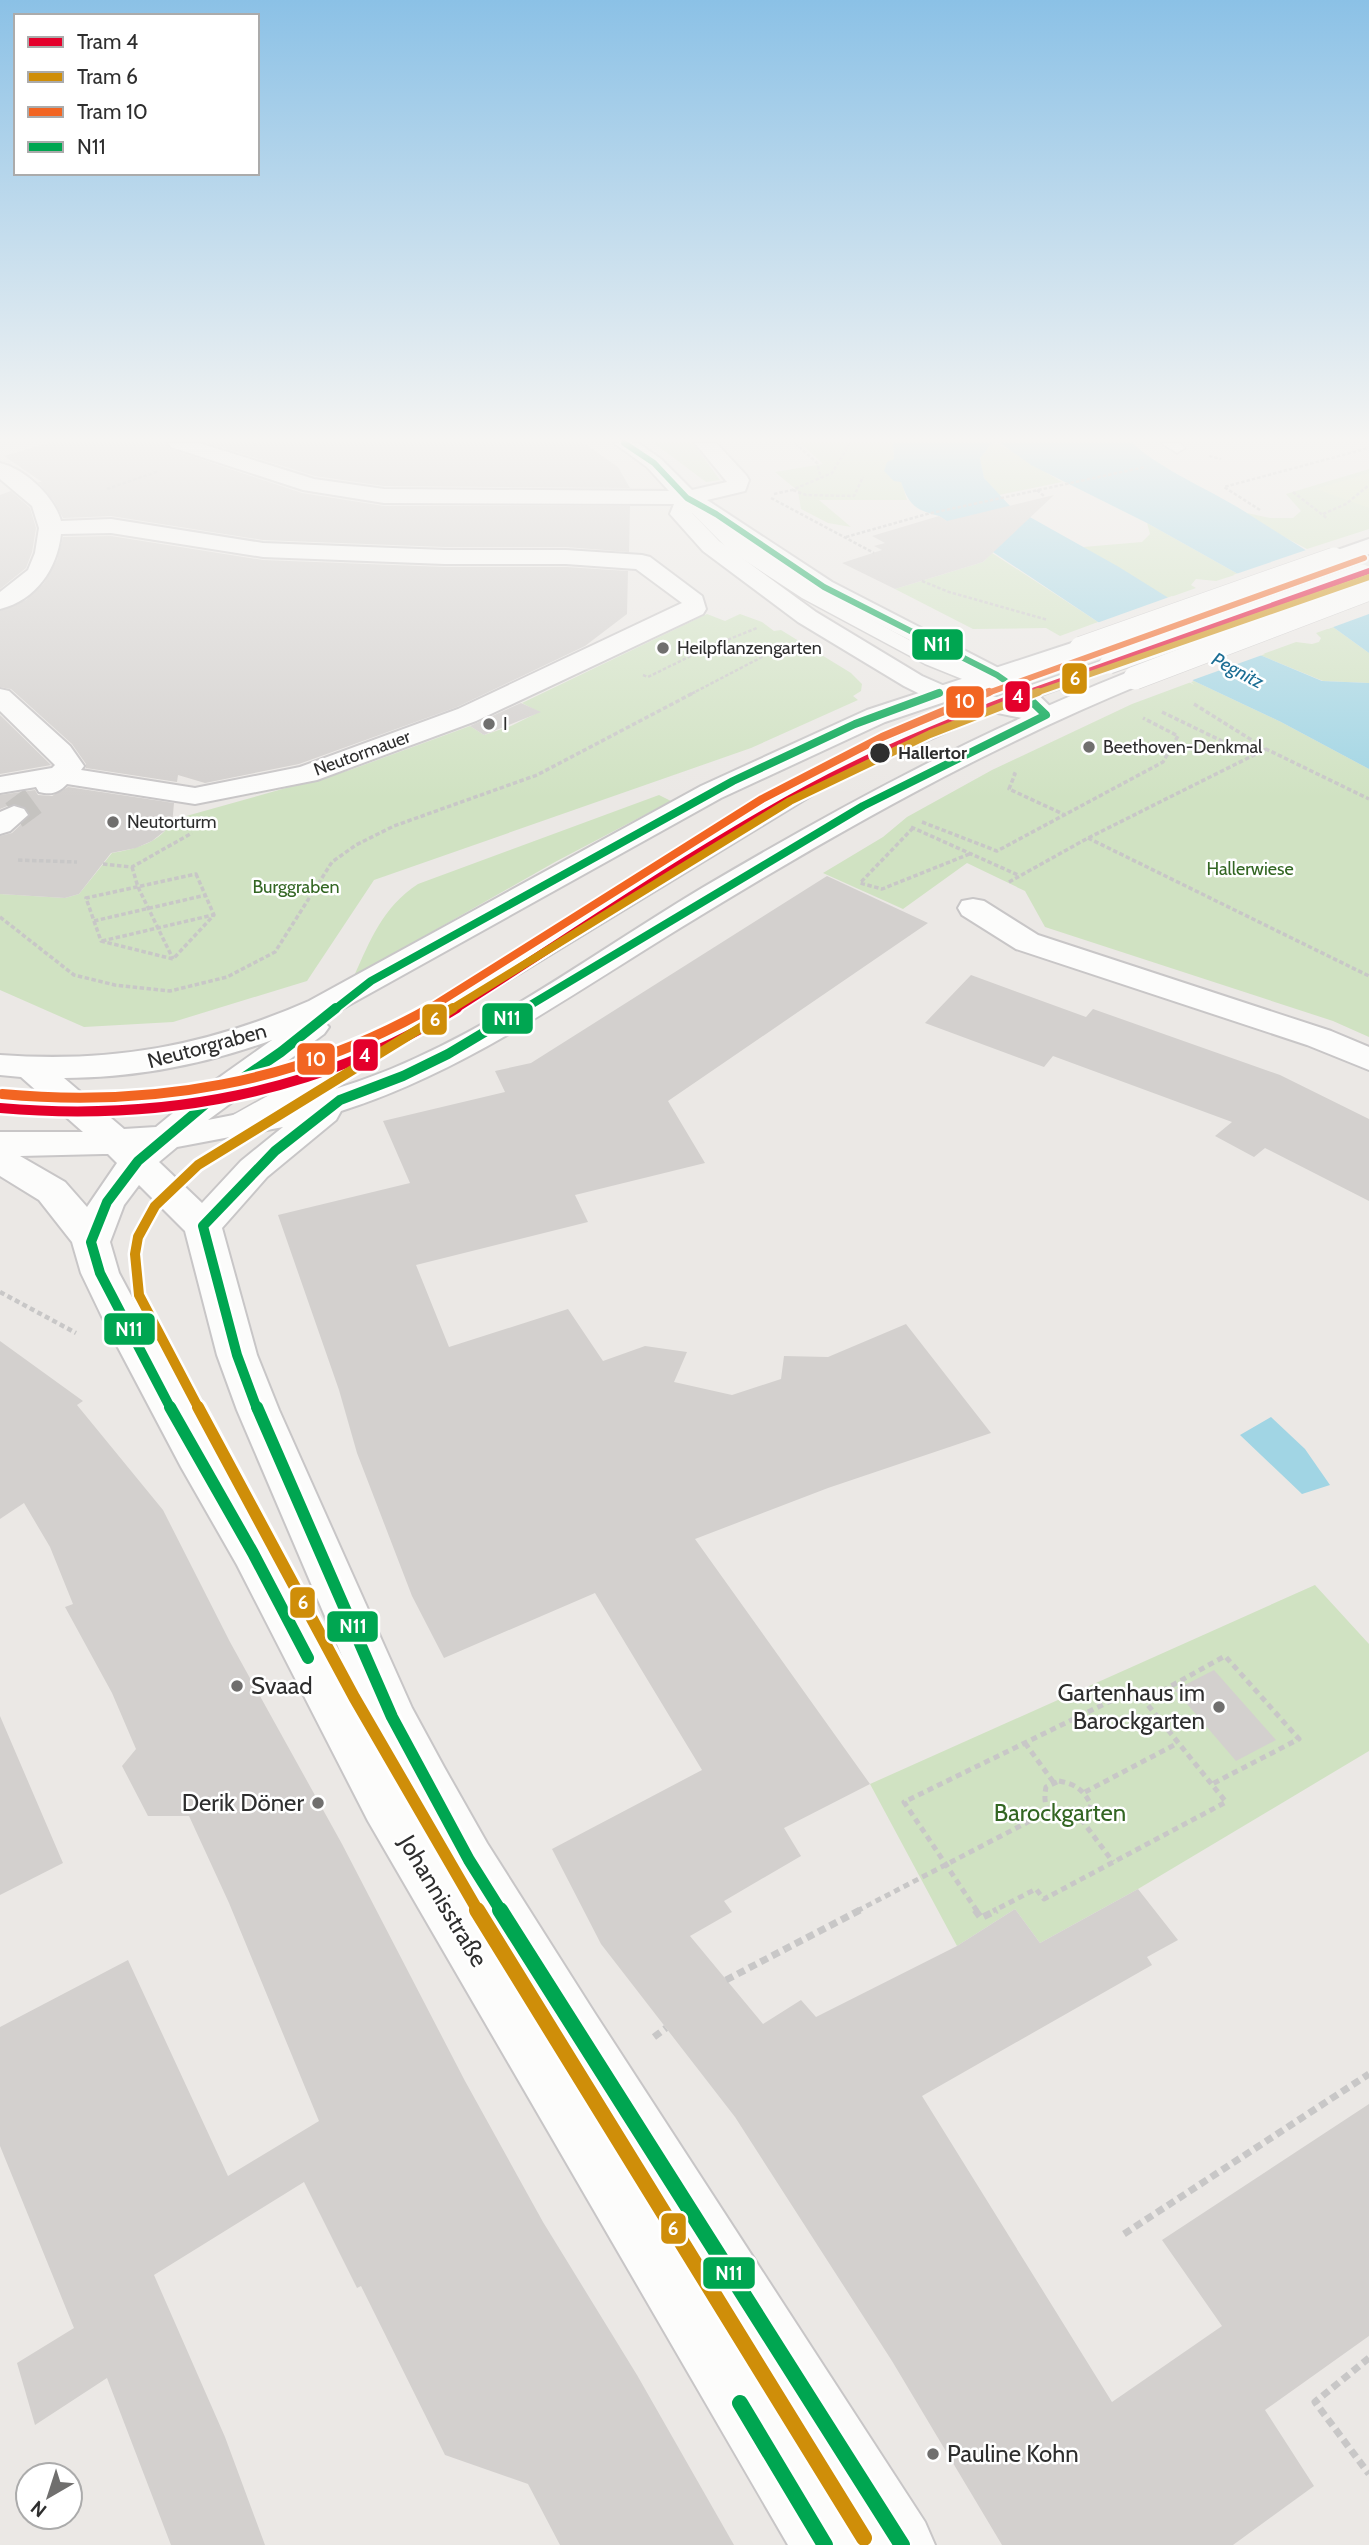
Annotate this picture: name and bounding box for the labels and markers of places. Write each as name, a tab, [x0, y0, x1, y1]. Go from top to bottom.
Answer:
place label: Heilpflanzengarten	[677, 637, 822, 659]
marker: Heilpflanzengarten	[655, 640, 671, 656]
place label: I	[503, 713, 508, 735]
marker: I	[481, 716, 497, 732]
place label: Beethoven-Denkmal	[1103, 736, 1263, 758]
marker: Beethoven-Denkmal	[1081, 739, 1097, 755]
marker: Hallertor	[868, 741, 892, 765]
place label: Hallertor	[898, 742, 967, 764]
place label: Neutorturm	[127, 811, 217, 833]
marker: Neutorturm	[105, 814, 121, 830]
place label: Svaad	[251, 1671, 313, 1700]
marker: Svaad	[229, 1678, 245, 1694]
place label: Gartenhaus im Barockgarten	[1057, 1678, 1205, 1735]
marker: Gartenhaus im Barockgarten	[1211, 1699, 1227, 1715]
place label: Derik Döner	[182, 1788, 304, 1817]
marker: Derik Döner	[310, 1795, 326, 1811]
place label: Pauline Kohn	[947, 2439, 1079, 2468]
marker: Pauline Kohn	[925, 2446, 941, 2462]

